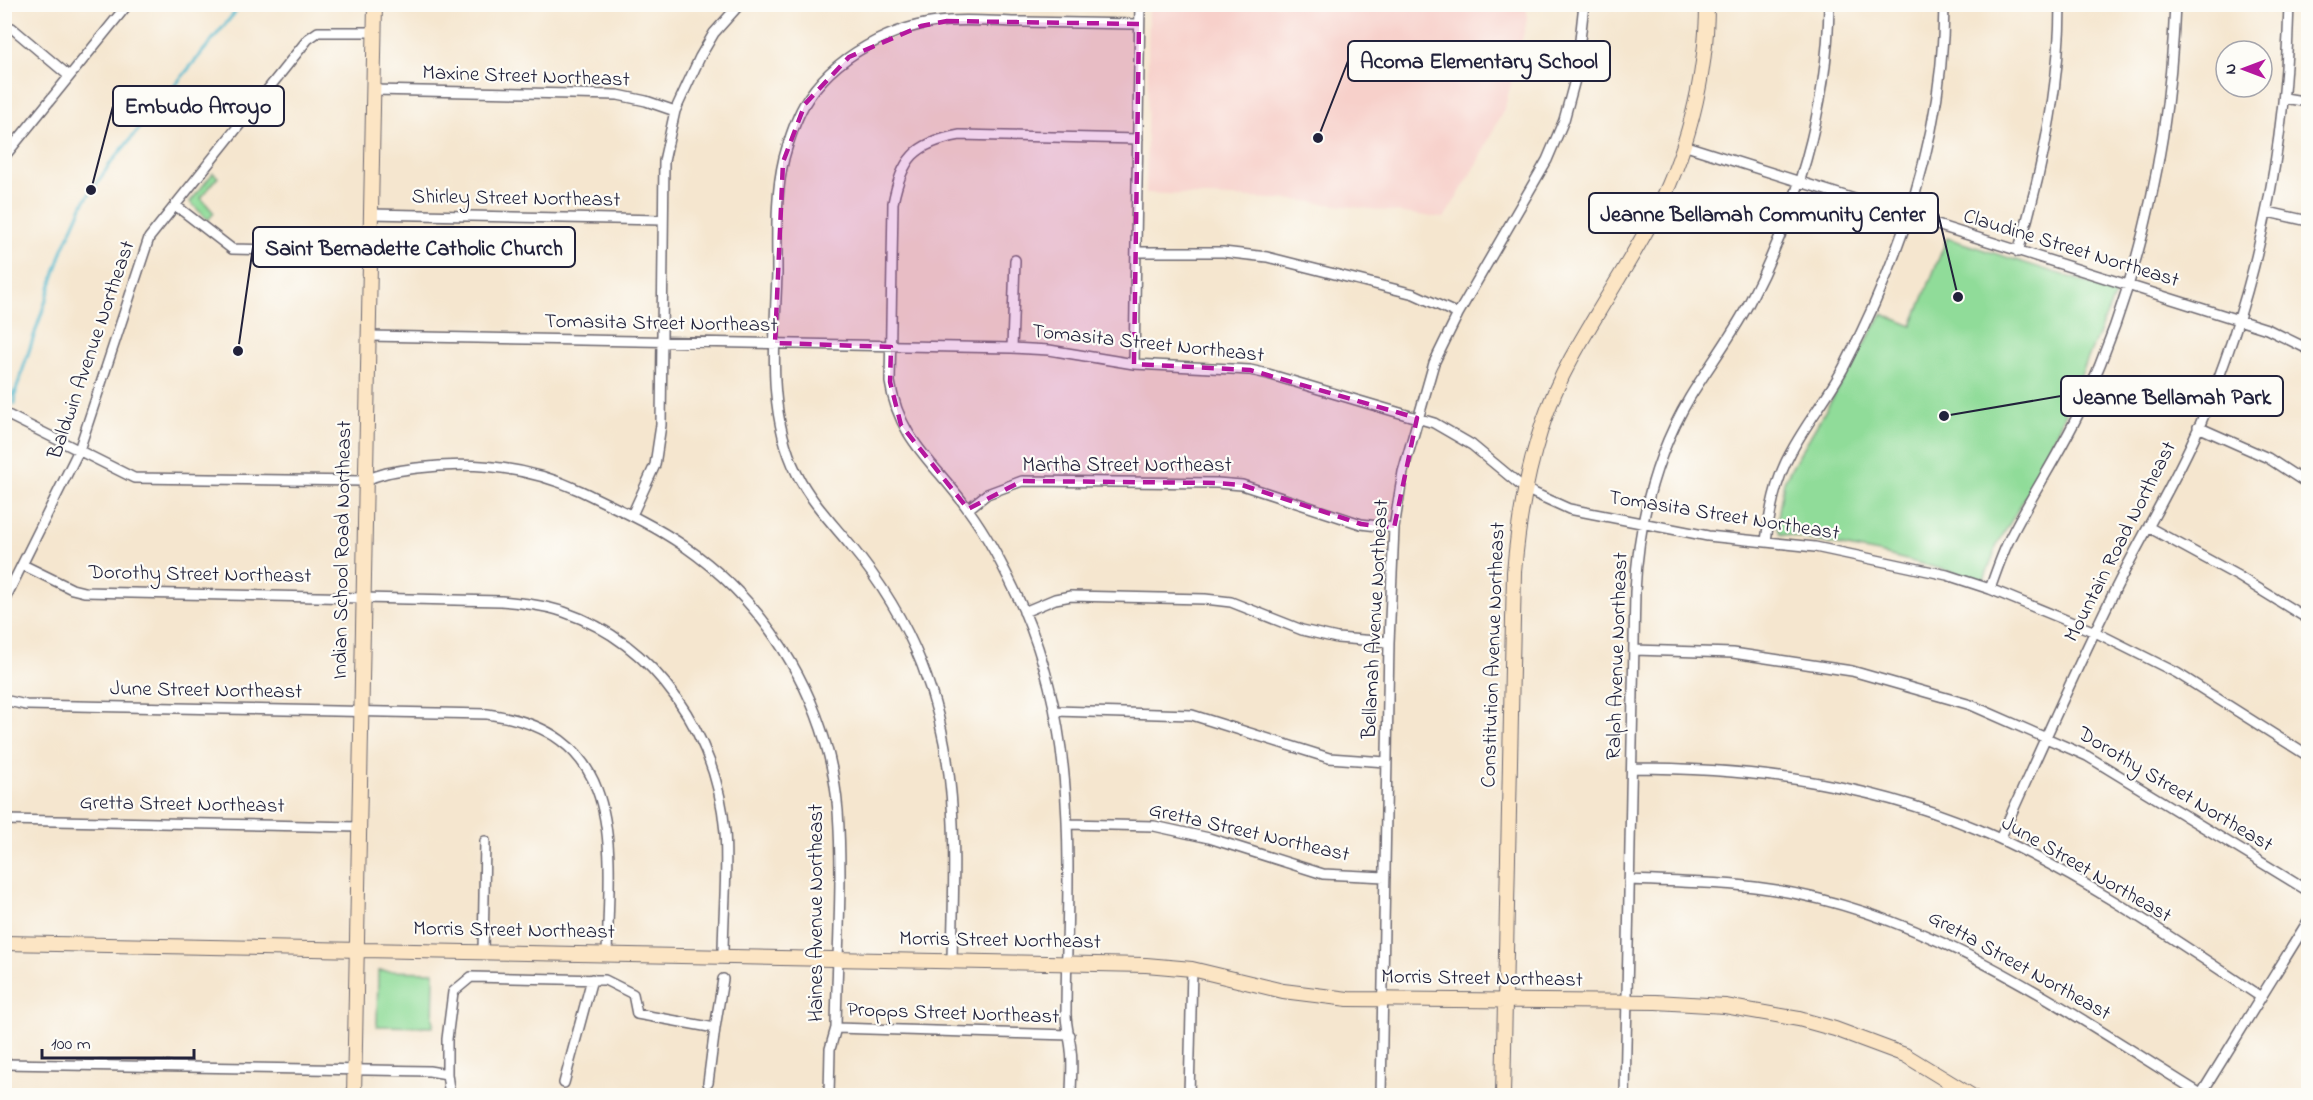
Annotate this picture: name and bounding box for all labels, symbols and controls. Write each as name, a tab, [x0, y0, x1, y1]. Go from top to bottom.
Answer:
north arrow	[2214, 39, 2274, 99]
callout: Acoma Elementary School	[1348, 41, 1610, 81]
text: Acoma Elementary School	[1360, 47, 1598, 80]
street label: Maxine Street Northeast	[422, 58, 630, 96]
text: N	[2219, 63, 2243, 74]
callout: Embudo Arroyo	[113, 86, 284, 126]
text: Embudo Arroyo	[125, 92, 271, 125]
street label: Shirley Street Northeast	[411, 182, 621, 218]
callout: Jeanne Bellamah Community Center	[1589, 193, 1938, 233]
text: Jeanne Bellamah Community Center	[1600, 200, 1927, 233]
street label: Claudine Street Northeast	[1959, 202, 2183, 296]
callout: Saint Bernadette Catholic Church	[253, 227, 575, 267]
text: Saint Bernadette Catholic Church	[265, 234, 563, 266]
street label: Baldwin Avenue Northeast	[40, 237, 143, 464]
street label: Tomasita Street Northeast	[544, 307, 778, 341]
street label: Tomasita Street Northeast	[1030, 317, 1266, 371]
callout: Jeanne Bellamah Park	[2061, 376, 2283, 416]
text: Jeanne Bellamah Park	[2073, 383, 2272, 415]
street label: Indian School Road Northeast	[326, 420, 360, 680]
street label: Mountain Road Northeast	[2057, 436, 2185, 648]
street label: Martha Street Northeast	[1022, 451, 1232, 481]
street label: Tomasita Street Northeast	[1607, 483, 1841, 549]
street label: Bellamah Avenue Northeast	[1355, 498, 1397, 741]
street label: Constitution Avenue Northeast	[1474, 522, 1514, 788]
street label: Ralph Avenue Northeast	[1599, 552, 1637, 760]
street label: Dorothy Street Northeast	[87, 558, 312, 594]
street label: June Street Northeast	[109, 674, 303, 708]
street label: Dorothy Street Northeast	[2070, 719, 2278, 862]
street label: Gretta Street Northeast	[79, 788, 285, 822]
street label: Gretta Street Northeast	[1146, 795, 1352, 871]
street label: Haines Avenue Northeast	[802, 804, 832, 1022]
street label: June Street Northeast	[1995, 809, 2177, 931]
street label: Gretta Street Northeast	[1922, 903, 2116, 1029]
street label: Morris Street Northeast	[413, 914, 615, 948]
street label: Morris Street Northeast	[899, 924, 1101, 958]
street label: Morris Street Northeast	[1381, 962, 1583, 996]
street label: Propps Street Northeast	[846, 995, 1060, 1033]
scale bar	[42, 1022, 194, 1060]
text: 100 m	[51, 1032, 91, 1058]

